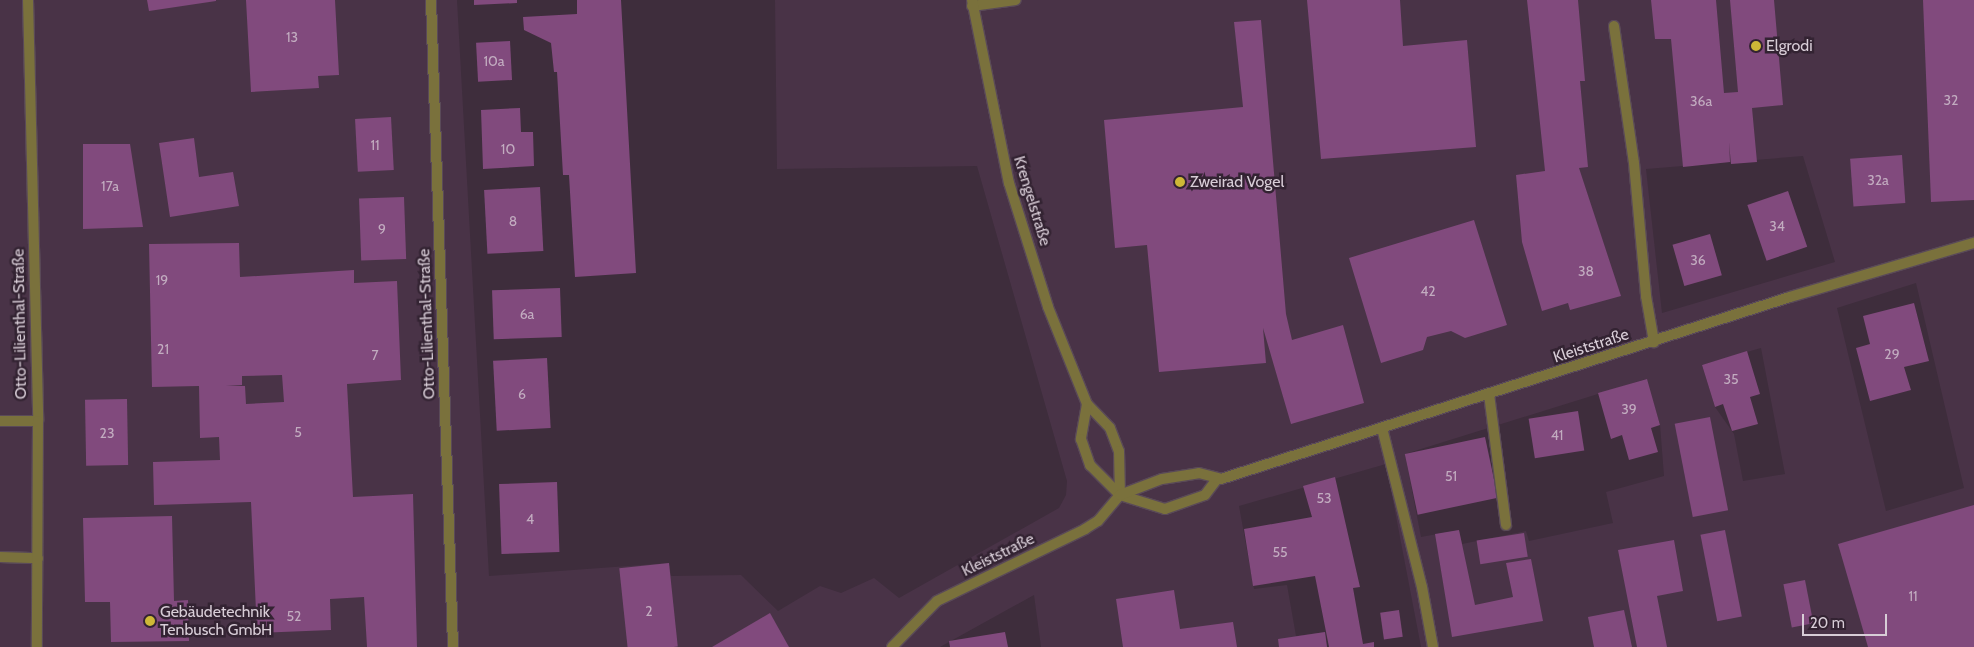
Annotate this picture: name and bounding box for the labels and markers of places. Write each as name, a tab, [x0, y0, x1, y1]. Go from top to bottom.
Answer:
place label: Elgrodi	[1766, 36, 1813, 56]
marker: Elgrodi	[1750, 40, 1762, 52]
place label: Zweirad Vogel	[1190, 172, 1284, 192]
marker: Zweirad Vogel	[1174, 176, 1186, 188]
place label: Gebäudetechnik Tenbusch GmbH	[160, 602, 272, 640]
marker: Gebäudetechnik Tenbusch GmbH	[144, 615, 156, 627]

